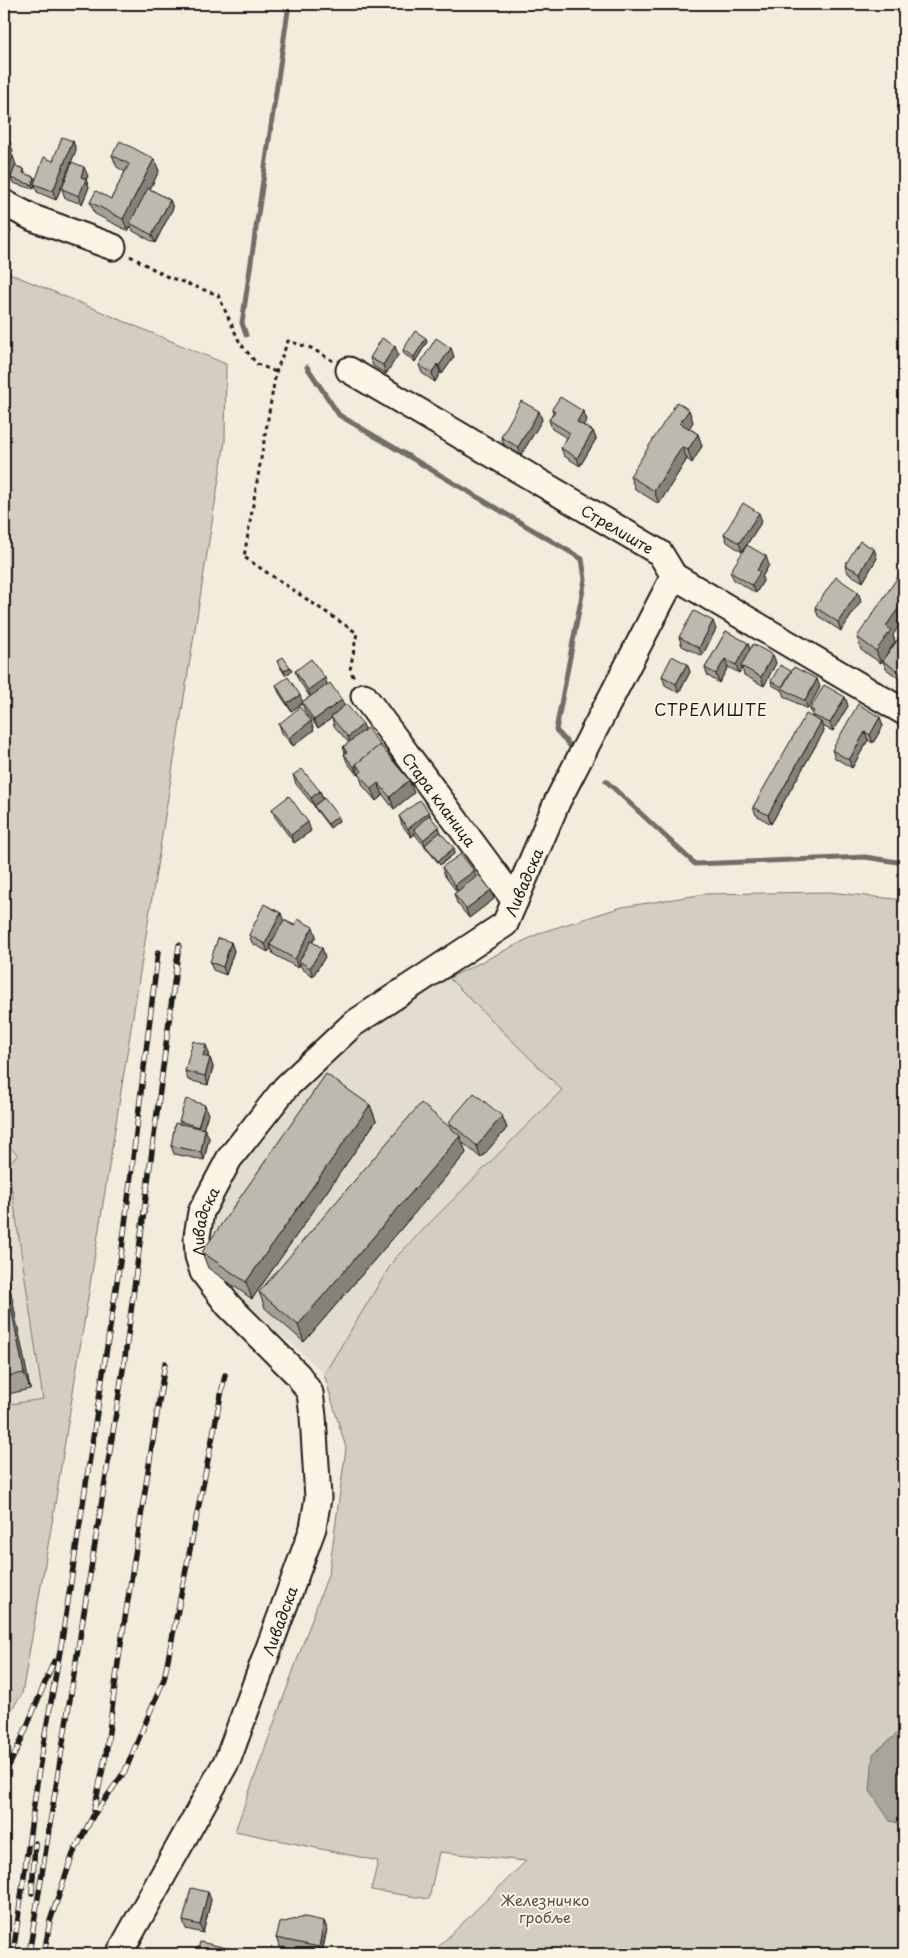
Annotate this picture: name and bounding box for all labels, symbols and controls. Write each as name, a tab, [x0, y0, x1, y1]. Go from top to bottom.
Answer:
street label: Стрелиште	[577, 498, 659, 559]
district label: СТРЕЛИШТЕ	[654, 697, 768, 721]
street label: Стара кланица	[397, 747, 483, 852]
street label: Ливадска	[498, 844, 548, 920]
street label: Ливадска	[185, 1182, 224, 1257]
street label: Ливадска	[256, 1582, 302, 1658]
park label: Железничко гробље	[501, 1888, 589, 1928]

